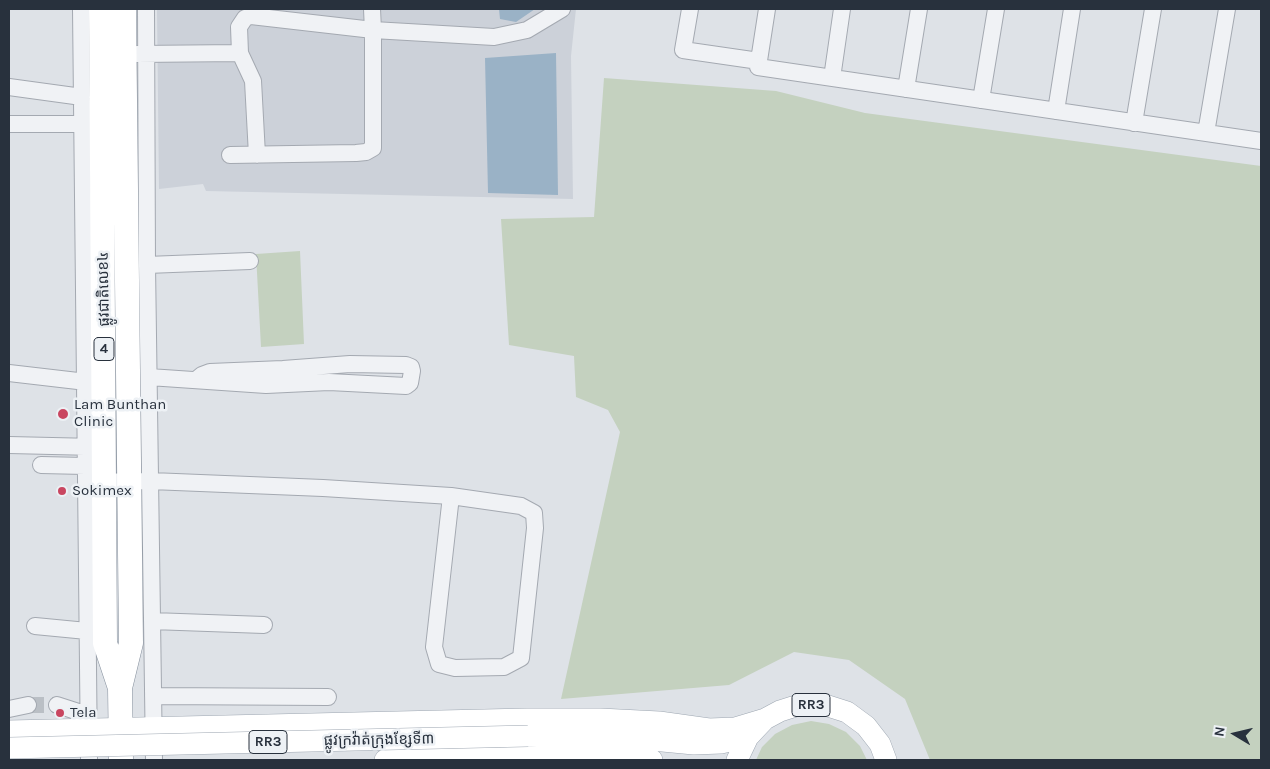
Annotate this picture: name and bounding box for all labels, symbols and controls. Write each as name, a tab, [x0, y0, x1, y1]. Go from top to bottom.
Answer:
street label: ផ្លូវជាតិលេខ៤	[94, 251, 114, 327]
road number: 4	[94, 338, 114, 360]
place label: Lam Bunthan Clinic	[74, 396, 166, 431]
marker: Lam Bunthan Clinic	[56, 407, 70, 421]
place label: Sokimex	[72, 482, 132, 500]
marker: Sokimex	[56, 485, 68, 497]
road number: RR3	[792, 694, 830, 716]
place label: Tela	[70, 704, 97, 722]
marker: Tela	[54, 707, 66, 719]
north arrow	[1210, 709, 1260, 759]
text: N	[1211, 725, 1229, 738]
road number: RR3	[249, 730, 287, 754]
street label: ផ្លូវក្រវ៉ាត់ក្រុងខ្សែទី៣	[324, 730, 434, 750]

